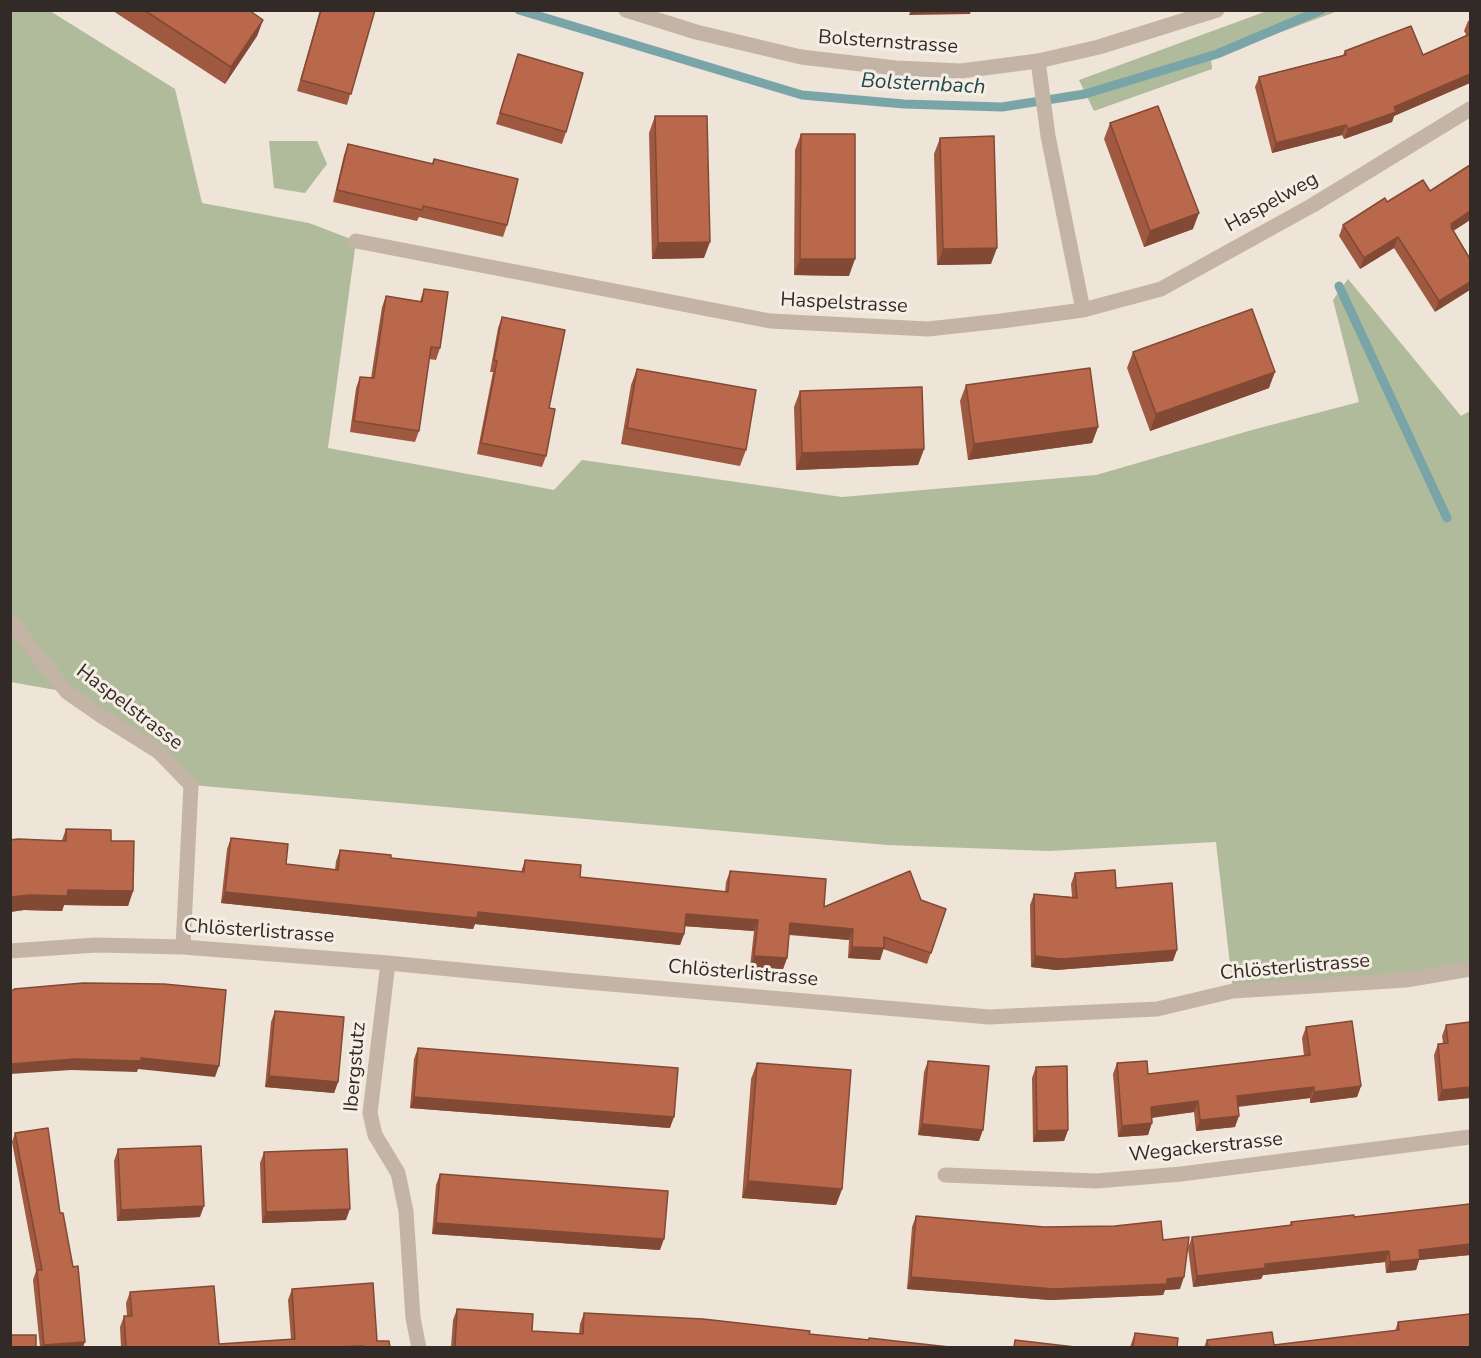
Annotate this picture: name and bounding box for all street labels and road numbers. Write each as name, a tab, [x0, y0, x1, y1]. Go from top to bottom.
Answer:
street label: Bolsternstrasse	[817, 26, 959, 60]
street label: Haspelweg	[1221, 168, 1323, 238]
street label: Haspelstrasse	[780, 289, 908, 319]
street label: Haspelstrasse	[71, 660, 187, 756]
street label: Chlösterlistrasse	[183, 915, 335, 949]
street label: Chlösterlistrasse	[1219, 949, 1371, 987]
street label: Chlösterlistrasse	[667, 955, 819, 993]
street label: Ibergstutz	[340, 1021, 372, 1113]
street label: Wegackerstrasse	[1128, 1128, 1284, 1168]

